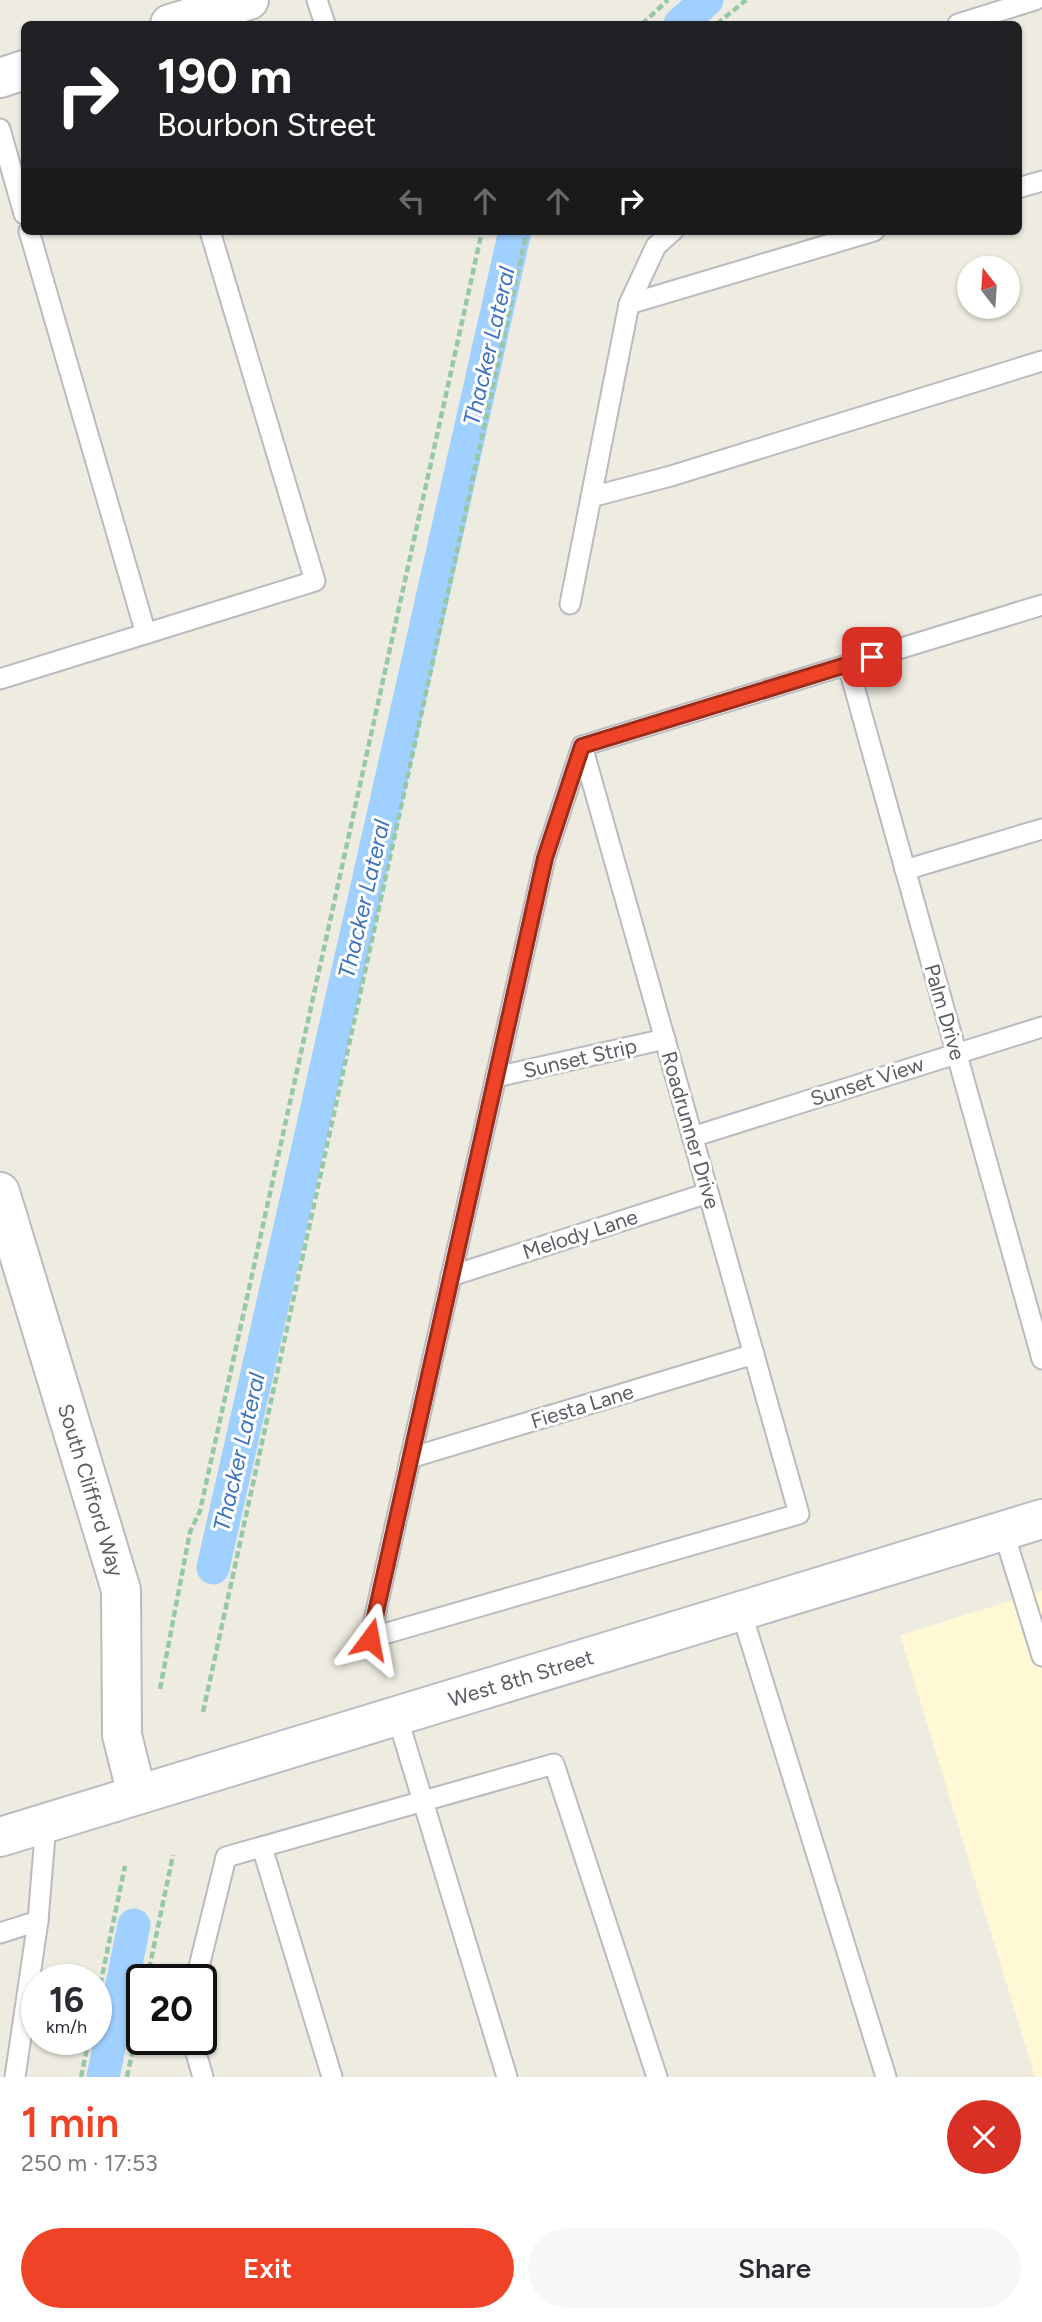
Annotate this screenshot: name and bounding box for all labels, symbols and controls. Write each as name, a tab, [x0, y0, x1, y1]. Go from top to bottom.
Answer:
text: 190 m	[157, 46, 292, 105]
icon: right	[42, 49, 133, 140]
text: Bourbon Street	[157, 106, 376, 144]
icon: left	[393, 182, 431, 220]
icon: ahead	[466, 182, 504, 220]
icon: ahead	[539, 182, 577, 220]
icon: right	[612, 182, 650, 220]
north arrow	[957, 256, 1020, 318]
map controls	[957, 256, 1020, 319]
water label: Thacker Lateral	[457, 263, 521, 428]
pin	[842, 627, 902, 687]
icon: arrive	[853, 638, 891, 676]
water label: Thacker Lateral	[332, 816, 396, 981]
street label: Palm Drive	[919, 961, 971, 1063]
street label: Sunset Strip	[521, 1033, 639, 1083]
street label: Roadrunner Drive	[657, 1048, 725, 1212]
street label: Sunset View	[807, 1051, 927, 1111]
street label: Melody Lane	[519, 1204, 641, 1264]
water label: Thacker Lateral	[207, 1369, 271, 1534]
street label: Fiesta Lane	[528, 1379, 636, 1433]
street label: South Clifford Way	[53, 1401, 129, 1579]
position arrow	[333, 1602, 407, 1676]
street label: West 8th Street	[446, 1644, 597, 1712]
speed limit sign: 20	[126, 1964, 217, 2055]
text: 16	[49, 1979, 84, 2021]
text: km/h	[46, 2016, 87, 2038]
text: 1 min	[21, 2097, 119, 2148]
button: close	[947, 2100, 1021, 2174]
text: 250 m · 17:53	[21, 2149, 158, 2177]
button: Exit	[21, 2228, 514, 2308]
button: Share	[528, 2228, 1021, 2308]

